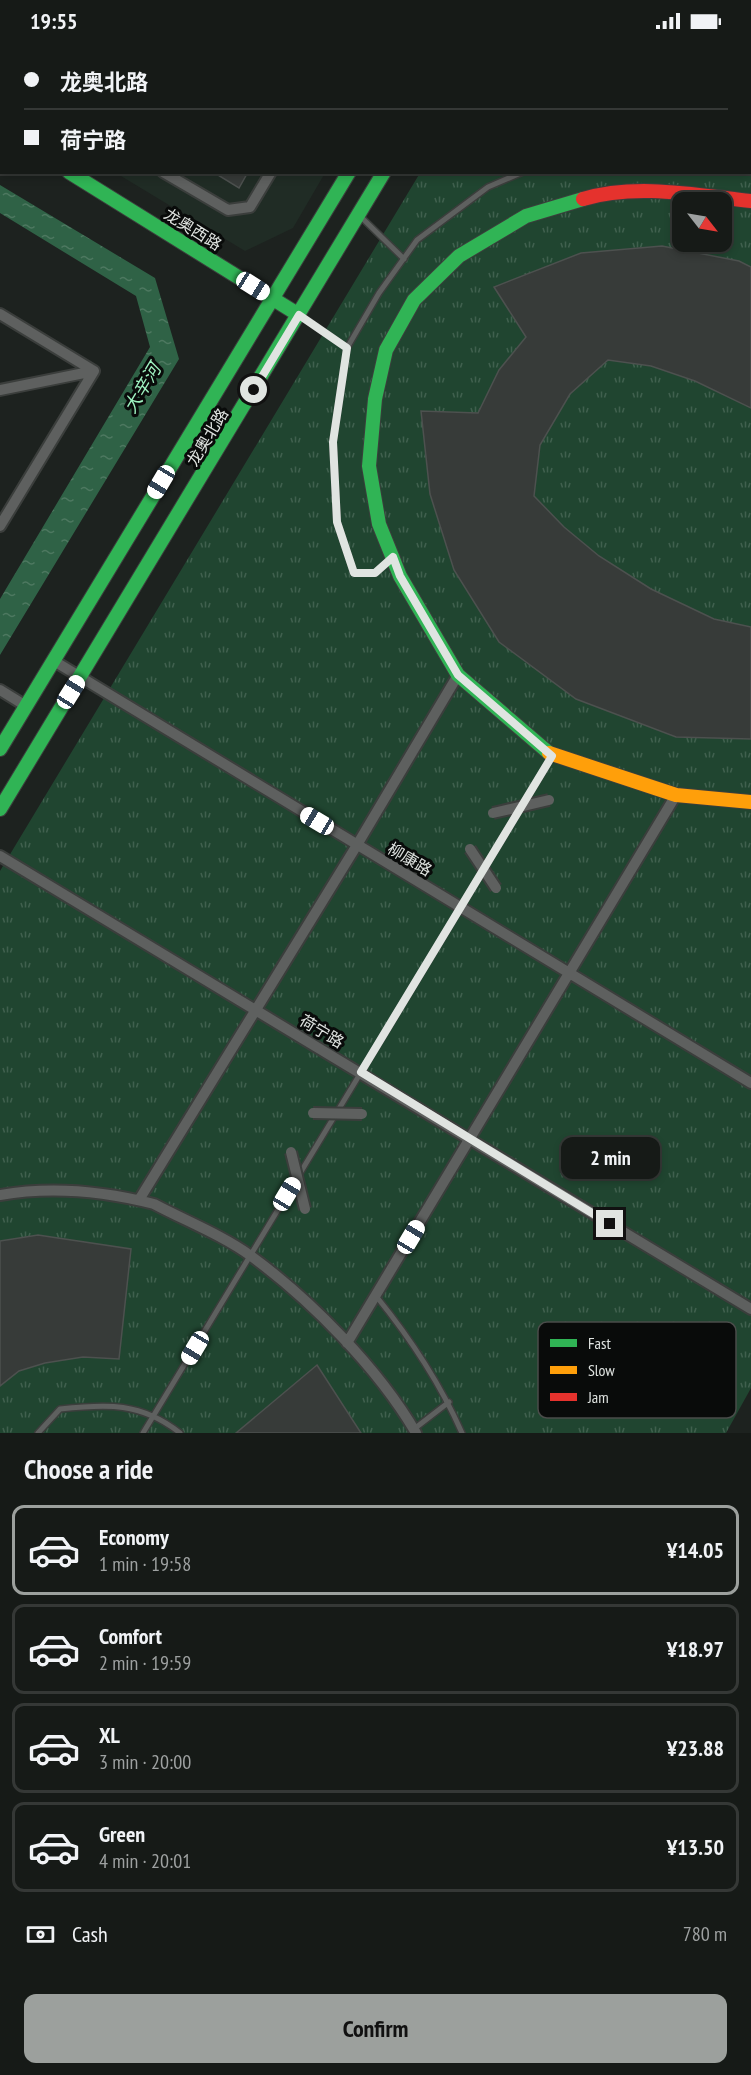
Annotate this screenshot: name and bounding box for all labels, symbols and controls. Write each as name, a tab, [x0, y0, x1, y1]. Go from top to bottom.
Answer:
text: 19:55	[30, 7, 78, 35]
text: 龙奥北路	[60, 68, 148, 96]
text: 荷宁路	[60, 126, 126, 154]
north arrow	[672, 192, 732, 252]
map controls	[672, 192, 732, 252]
street label: 龙奥西路	[161, 204, 225, 254]
car	[233, 269, 273, 303]
water label: 大辛河	[118, 356, 167, 417]
route start	[240, 376, 267, 403]
street label: 龙奥北路	[182, 404, 232, 470]
car	[144, 462, 178, 502]
car	[54, 672, 88, 712]
car	[297, 804, 337, 838]
street label: 柳康路	[384, 838, 436, 880]
street label: 荷宁路	[296, 1010, 348, 1052]
callout: 2 min	[560, 1137, 660, 1179]
text: 2 min	[590, 1145, 631, 1171]
car	[270, 1174, 304, 1214]
route end	[596, 1210, 623, 1237]
car	[394, 1217, 428, 1257]
legend	[538, 1322, 736, 1418]
car	[178, 1328, 212, 1368]
text: Fast	[588, 1333, 611, 1353]
text: Slow	[588, 1360, 615, 1380]
text: Jam	[587, 1387, 609, 1407]
text: Choose a ride	[24, 1452, 153, 1486]
icon: car	[27, 1523, 81, 1577]
text: Economy	[99, 1523, 169, 1551]
text: ¥14.05	[667, 1536, 724, 1564]
text: 1 min · 19:58	[99, 1551, 191, 1577]
icon: car	[27, 1622, 81, 1676]
text: Comfort	[99, 1622, 162, 1650]
text: ¥18.97	[667, 1635, 724, 1663]
text: 2 min · 19:59	[99, 1650, 191, 1676]
icon: car	[27, 1721, 81, 1775]
text: XL	[99, 1721, 120, 1749]
text: ¥23.88	[667, 1734, 724, 1762]
text: 3 min · 20:00	[99, 1749, 191, 1775]
icon: car	[27, 1820, 81, 1874]
text: Green	[99, 1820, 145, 1848]
text: ¥13.50	[667, 1833, 724, 1861]
text: 4 min · 20:01	[99, 1848, 191, 1874]
icon: cash	[24, 1918, 57, 1951]
text: Cash	[72, 1920, 108, 1948]
text: 780 m	[683, 1921, 727, 1947]
button: Confirm	[24, 1994, 727, 2063]

